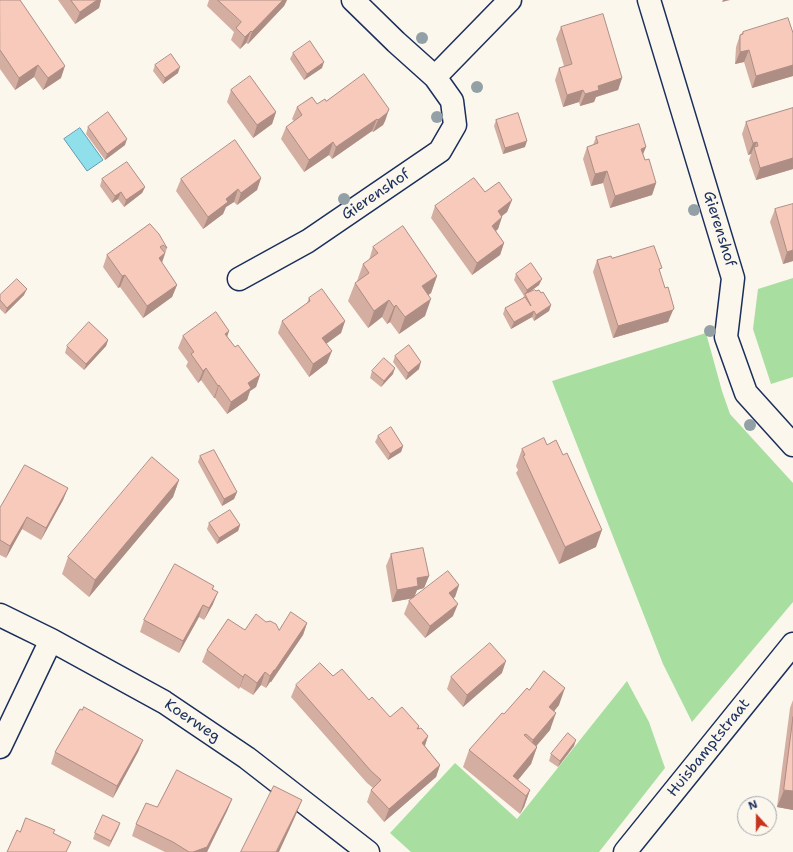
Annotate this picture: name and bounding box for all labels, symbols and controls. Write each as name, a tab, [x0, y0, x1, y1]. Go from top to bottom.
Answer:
street label: Gierenshof	[339, 166, 413, 224]
street label: Gierenshof	[699, 189, 739, 269]
street label: Huisbamptstraat	[664, 695, 754, 801]
street label: Koerweg	[161, 696, 223, 746]
north arrow	[737, 796, 777, 836]
text: N	[746, 797, 760, 814]

